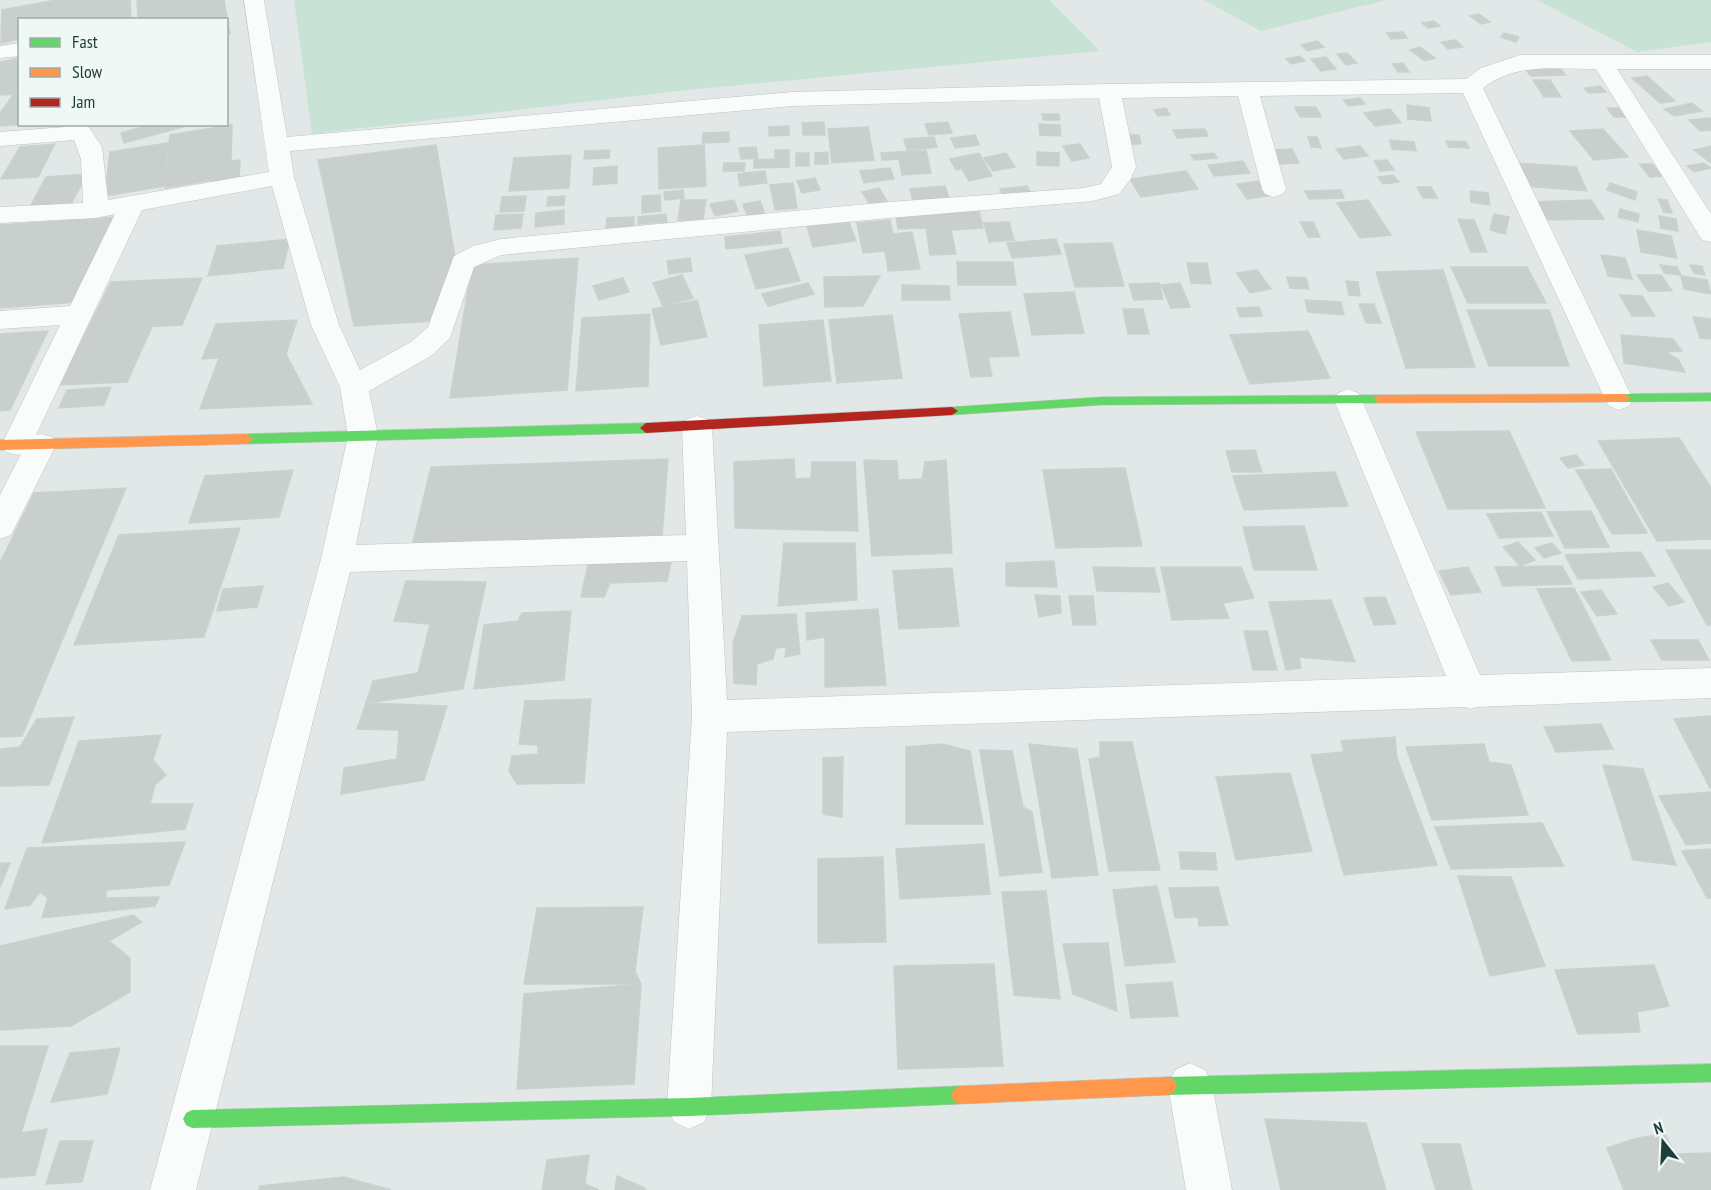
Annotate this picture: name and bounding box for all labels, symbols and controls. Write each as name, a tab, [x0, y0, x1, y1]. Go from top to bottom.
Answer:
legend	[18, 18, 228, 126]
text: Fast	[72, 30, 98, 53]
text: Slow	[72, 60, 103, 83]
text: Jam	[71, 90, 95, 113]
north arrow	[1633, 1112, 1693, 1172]
text: N	[1651, 1117, 1666, 1139]

